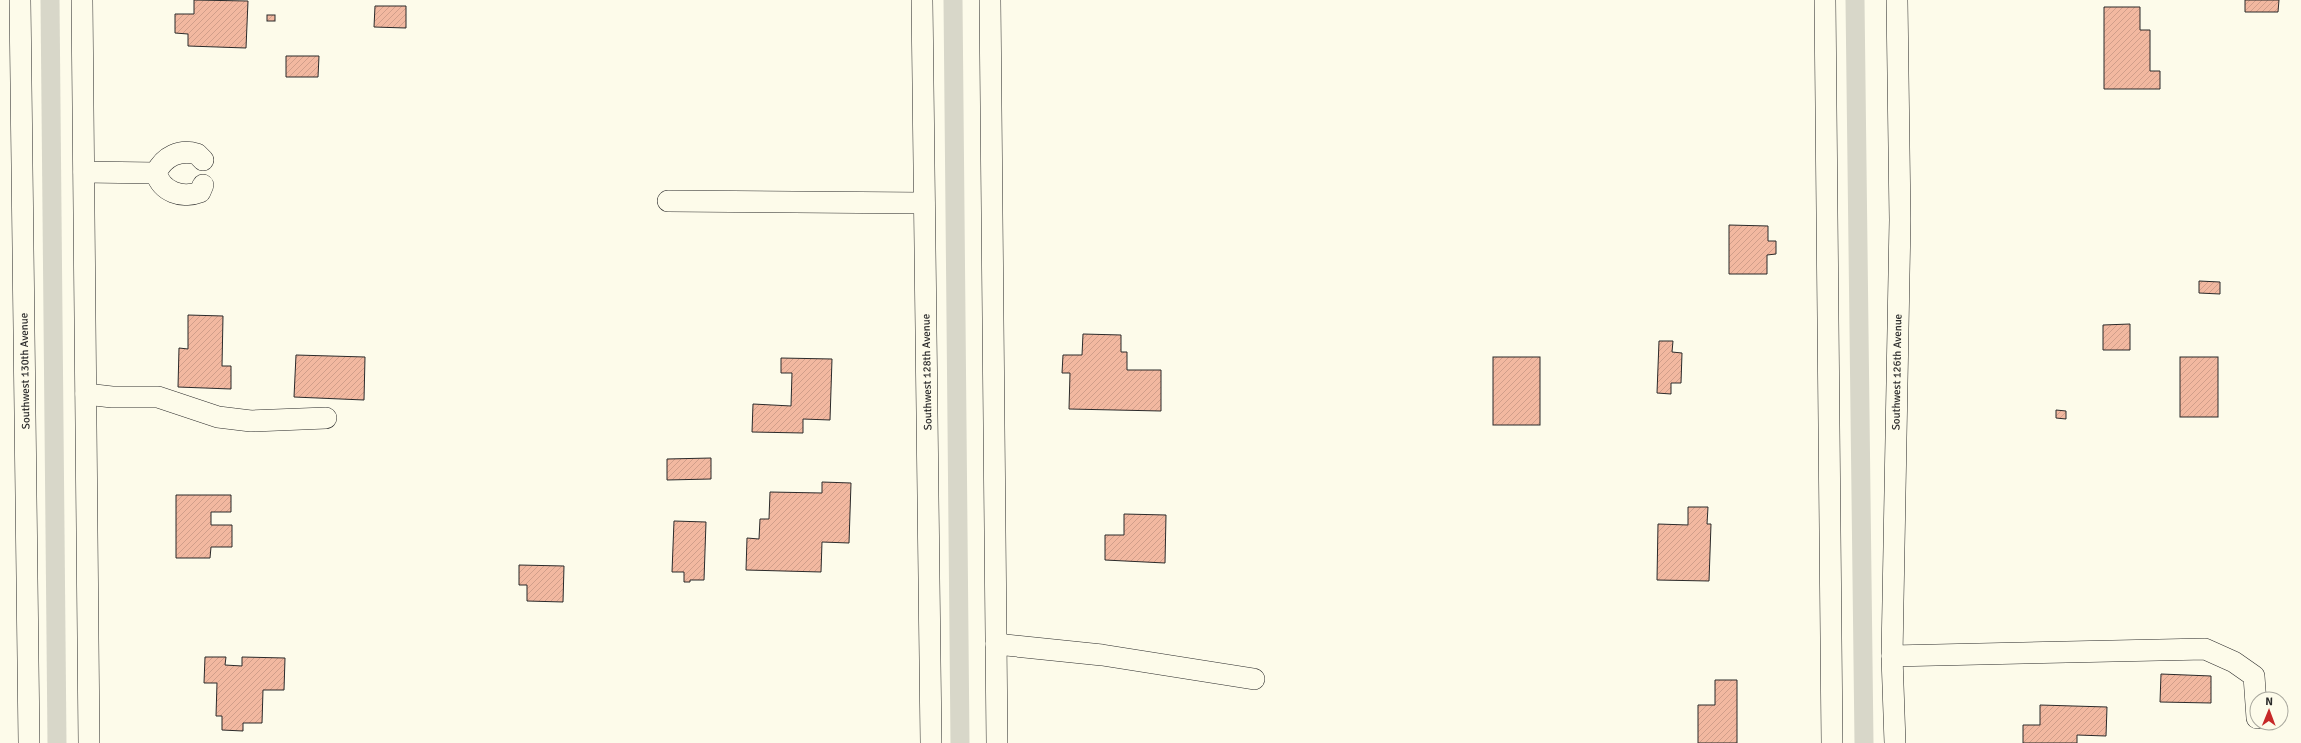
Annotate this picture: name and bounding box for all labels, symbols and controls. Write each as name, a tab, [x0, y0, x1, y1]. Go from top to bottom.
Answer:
street label: Southwest 130th Avenue	[17, 313, 33, 429]
street label: Southwest 128th Avenue	[919, 314, 935, 430]
street label: Southwest 126th Avenue	[1889, 314, 1905, 430]
north arrow	[2249, 691, 2289, 731]
text: N	[2265, 695, 2273, 708]

